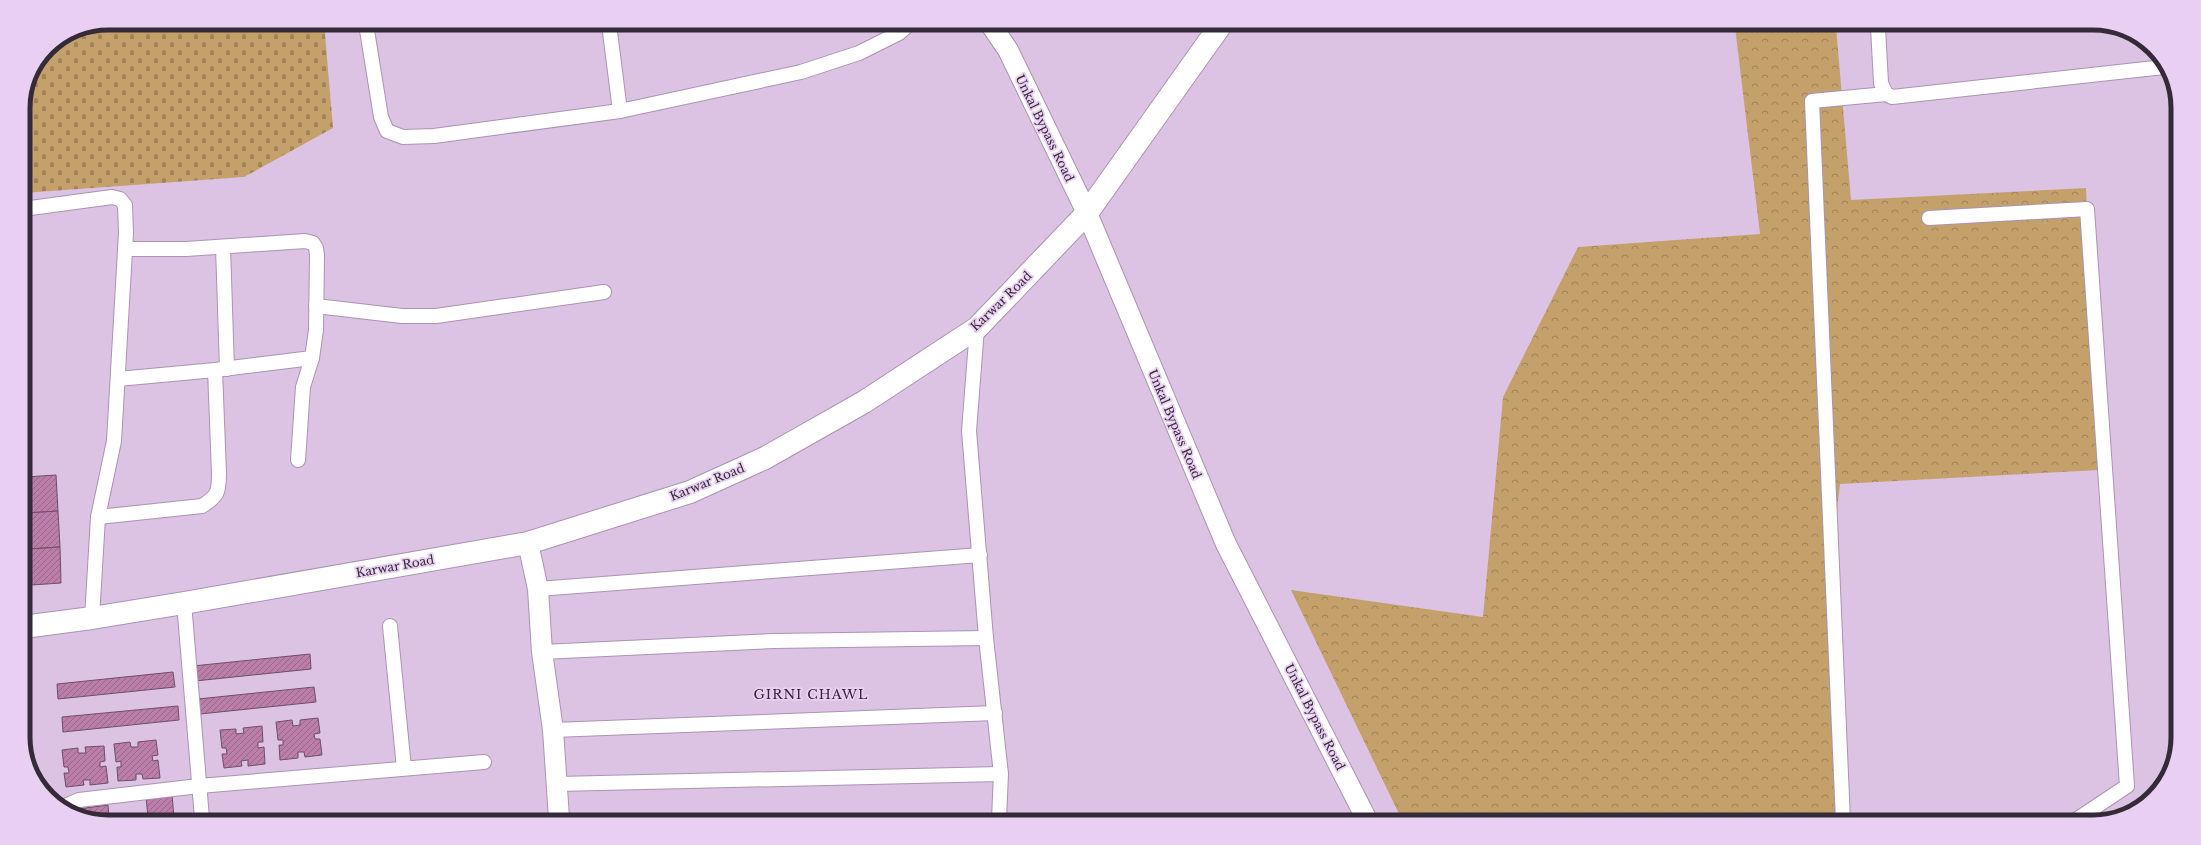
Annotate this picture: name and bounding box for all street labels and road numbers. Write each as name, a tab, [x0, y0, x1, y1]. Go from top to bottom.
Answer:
street label: Unkal Bypass Road	[1013, 72, 1077, 184]
street label: Karwar Road	[967, 268, 1035, 334]
street label: Unkal Bypass Road	[1145, 367, 1205, 481]
street label: Karwar Road	[667, 460, 747, 504]
street label: Karwar Road	[355, 552, 435, 580]
street label: Unkal Bypass Road	[1282, 661, 1348, 773]

